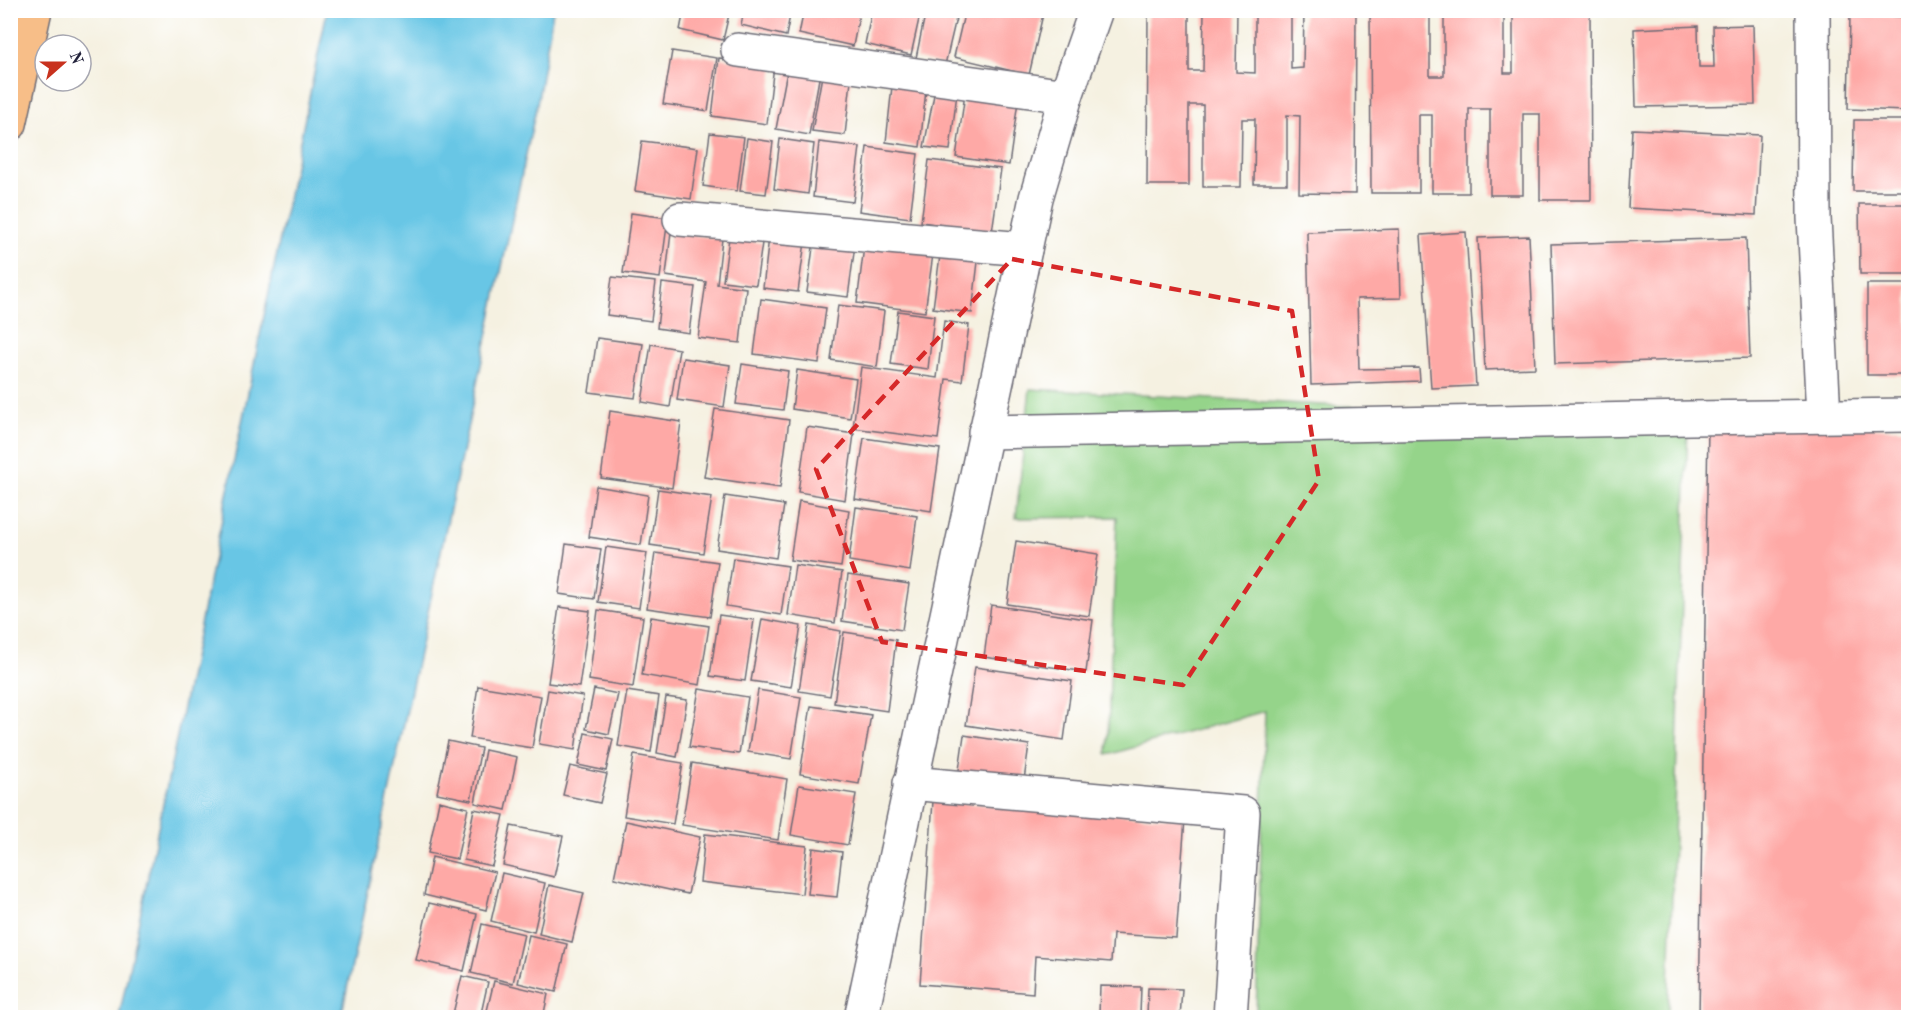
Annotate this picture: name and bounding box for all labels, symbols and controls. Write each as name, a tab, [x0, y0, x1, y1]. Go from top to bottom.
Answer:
north arrow	[33, 33, 93, 93]
text: N	[65, 50, 85, 68]

